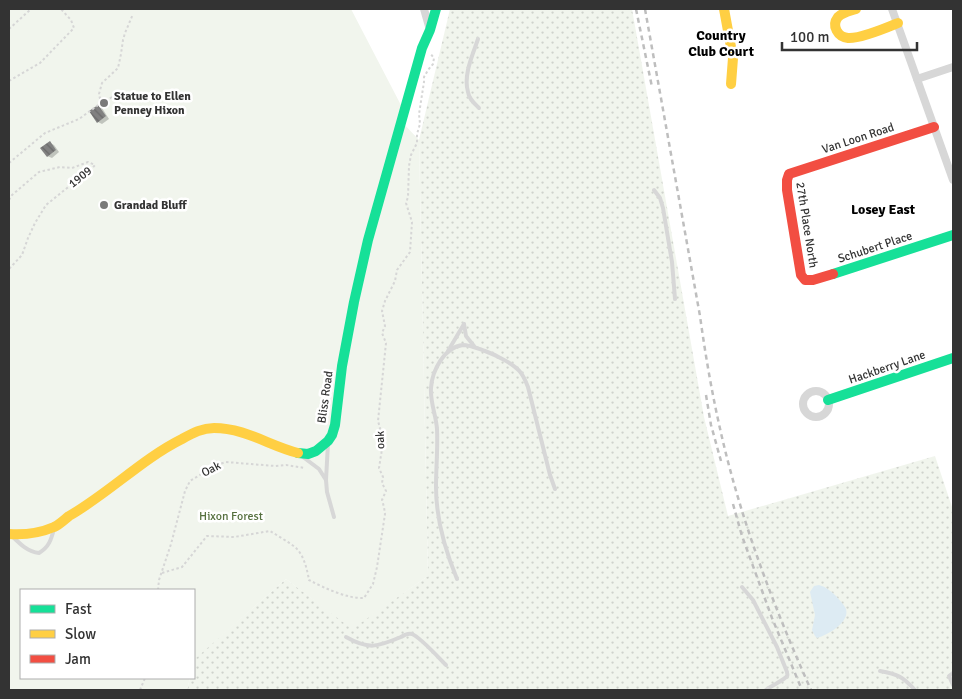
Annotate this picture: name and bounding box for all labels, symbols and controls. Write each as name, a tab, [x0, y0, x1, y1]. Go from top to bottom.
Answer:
scale bar	[782, 20, 917, 52]
district label: Country Club Court	[688, 27, 755, 60]
text: 100 m	[790, 28, 830, 46]
place label: Statue to Ellen Penney Hixon	[114, 89, 191, 118]
marker: Statue to Ellen Penney Hixon	[98, 97, 110, 109]
street label: Van Loon Road	[820, 120, 896, 157]
street label: 1909	[66, 163, 95, 191]
street label: 27th Place North	[792, 181, 821, 269]
place label: Grandad Bluff	[114, 198, 187, 213]
marker: Grandad Bluff	[98, 199, 110, 211]
district label: Losey East	[851, 201, 916, 218]
street label: Schubert Place	[836, 228, 914, 267]
street label: Hackberry Lane	[847, 347, 928, 388]
street label: Bliss Road	[314, 370, 337, 424]
street label: oak	[373, 431, 388, 449]
street label: Oak	[199, 458, 223, 481]
park label: Hixon Forest	[199, 509, 263, 524]
legend	[20, 589, 195, 679]
text: Fast	[65, 600, 92, 618]
text: Slow	[65, 625, 96, 643]
text: Jam	[65, 650, 91, 668]

